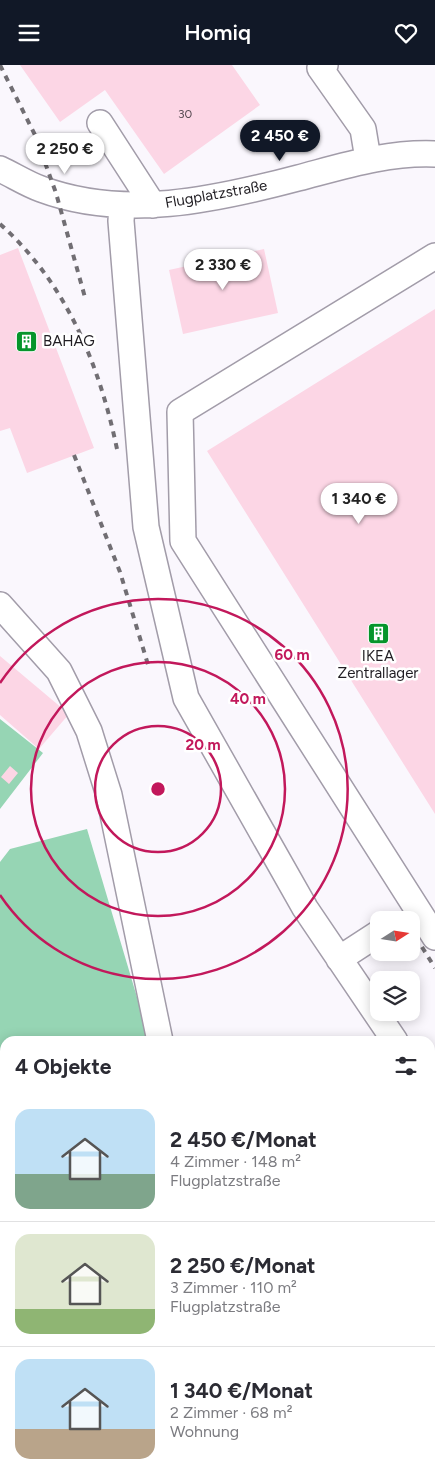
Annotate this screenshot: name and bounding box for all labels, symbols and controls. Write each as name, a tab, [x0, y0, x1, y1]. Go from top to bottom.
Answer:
icon: menu	[15, 19, 43, 47]
text: Homiq	[184, 19, 251, 46]
icon: heart	[392, 19, 420, 47]
house number: 30	[178, 107, 192, 121]
pin: 2 450 €	[234, 119, 326, 162]
text: 2 450 €	[251, 126, 309, 145]
pin: 2 250 €	[19, 133, 111, 175]
text: 2 250 €	[37, 139, 93, 158]
street label: Flugplatzstraße	[163, 176, 269, 212]
pin: 2 330 €	[177, 249, 269, 291]
text: 2 330 €	[195, 255, 251, 274]
building icon: BAHAG	[15, 329, 39, 353]
place label: BAHAG	[43, 332, 95, 350]
pin: 1 340 €	[313, 483, 405, 525]
text: 1 340 €	[332, 489, 386, 508]
building icon: IKEA Zentrallager	[366, 621, 390, 645]
text: 60 m	[274, 646, 310, 664]
place label: IKEA Zentrallager	[338, 647, 418, 682]
text: 40 m	[230, 690, 266, 708]
text: 20 m	[185, 736, 221, 754]
centre of rings	[149, 780, 167, 798]
north arrow	[370, 911, 420, 961]
map controls	[370, 911, 420, 1021]
button: layers	[370, 971, 420, 1021]
icon: filters	[392, 1052, 420, 1080]
text: 4 Objekte	[15, 1054, 111, 1079]
text: 2 450 €/Monat	[170, 1127, 317, 1152]
icon: home	[55, 1129, 115, 1189]
text: 4 Zimmer · 148 m²	[170, 1152, 301, 1171]
text: Flugplatzstraße	[170, 1171, 280, 1190]
text: 2 250 €/Monat	[170, 1253, 316, 1278]
icon: home	[55, 1254, 115, 1314]
text: 3 Zimmer · 110 m²	[170, 1278, 297, 1297]
text: Flugplatzstraße	[170, 1297, 280, 1316]
text: 1 340 €/Monat	[170, 1378, 313, 1403]
icon: home	[55, 1379, 115, 1439]
text: 2 Zimmer · 68 m²	[170, 1403, 292, 1422]
text: Wohnung	[170, 1422, 239, 1441]

